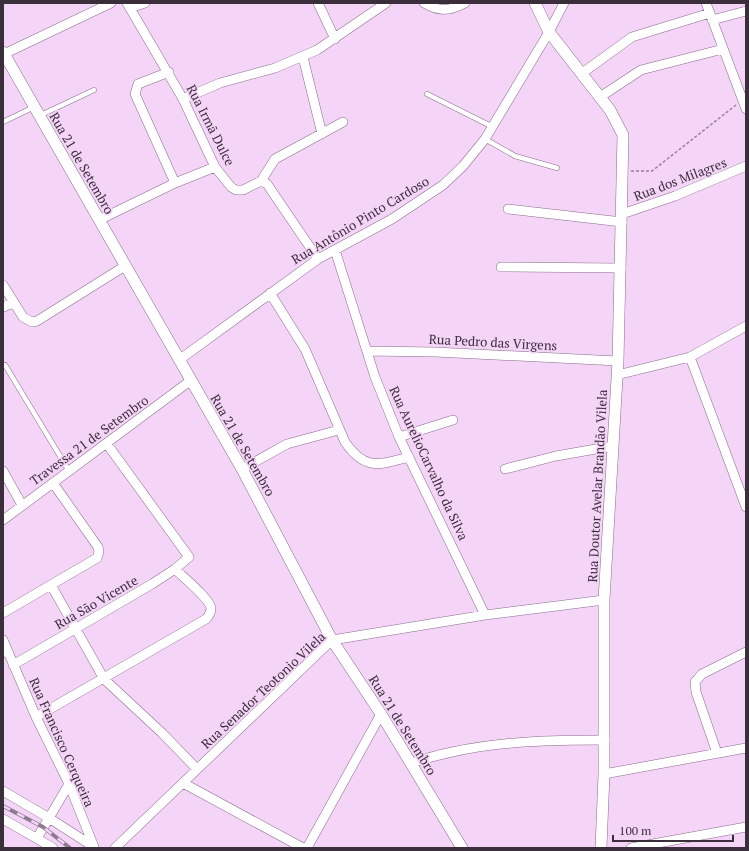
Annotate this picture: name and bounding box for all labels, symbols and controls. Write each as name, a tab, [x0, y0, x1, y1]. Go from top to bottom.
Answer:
street label: Rua Irmã Dulce	[183, 81, 239, 169]
street label: Rua 21 de Setembro	[46, 109, 118, 217]
street label: Rua dos Milagres	[631, 153, 729, 205]
street label: Rua Antônio Pinto Cardoso	[288, 172, 432, 268]
street label: Rua Pedro das Virgens	[428, 330, 558, 354]
street label: Rua AurelioCarvalho da Silva	[385, 383, 473, 543]
street label: Rua Doutor Avelar Brandão Vilela	[583, 388, 611, 583]
street label: Travessa 21 de Setembro	[26, 391, 152, 489]
street label: Rua 21 de Setembro	[207, 391, 279, 499]
street label: Rua São Vicente	[51, 571, 141, 633]
street label: Rua Senador Teotonio Vilela	[197, 627, 329, 753]
street label: Rua 21 de Setembro	[365, 672, 441, 778]
street label: Rua Francisco Cerqueira	[25, 674, 99, 810]
scale bar	[613, 817, 733, 843]
text: 100 m	[619, 823, 652, 838]

